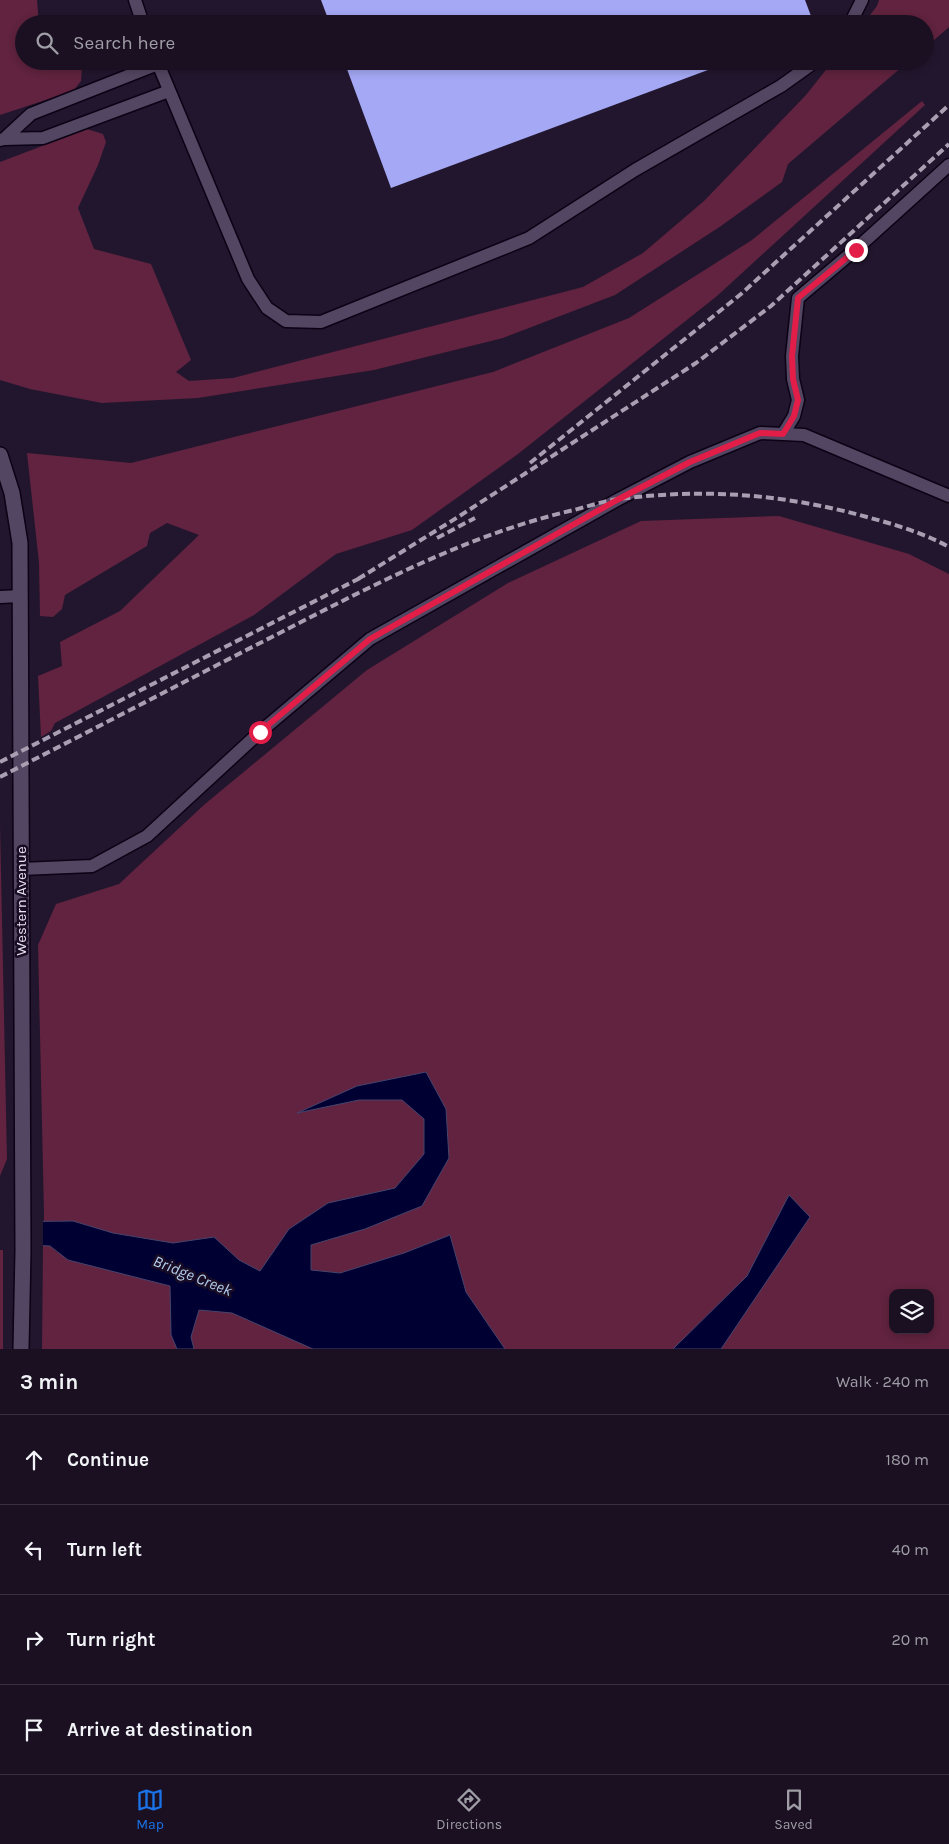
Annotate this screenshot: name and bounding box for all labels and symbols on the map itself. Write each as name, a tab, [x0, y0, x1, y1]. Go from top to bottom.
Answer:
route end	[845, 239, 868, 262]
route start	[249, 721, 272, 744]
street label: Western Avenue	[12, 846, 30, 956]
water label: Bridge Creek	[151, 1251, 236, 1300]

